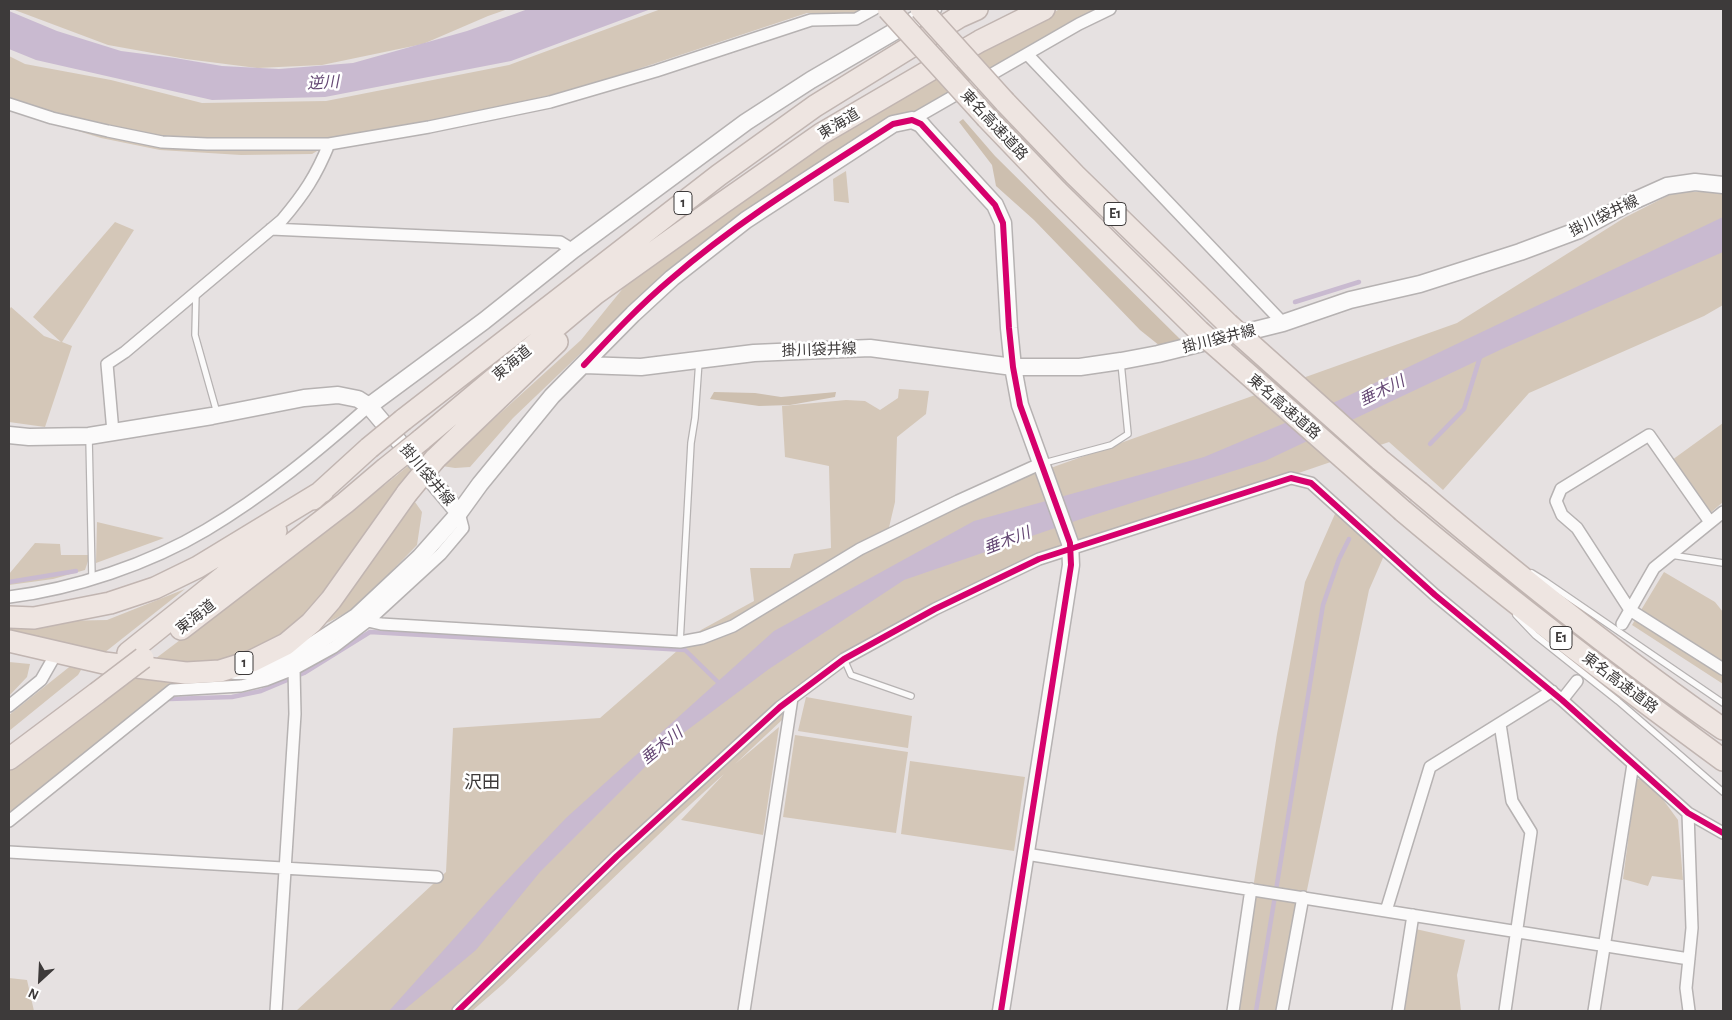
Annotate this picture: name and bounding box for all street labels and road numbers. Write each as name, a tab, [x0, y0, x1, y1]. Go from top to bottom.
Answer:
street label: 東名高速道路	[957, 86, 1031, 164]
street label: 東海道	[815, 105, 863, 143]
street label: 掛川袋井線	[1566, 191, 1642, 241]
road number: 1	[674, 192, 692, 214]
road number: E1	[1104, 202, 1126, 225]
street label: 掛川袋井線	[1180, 321, 1258, 357]
street label: 掛川袋井線	[781, 340, 857, 360]
street label: 東海道	[489, 342, 535, 384]
street label: 東名高速道路	[1244, 371, 1324, 443]
street label: 掛川袋井線	[396, 440, 458, 510]
street label: 東海道	[173, 596, 219, 638]
road number: E1	[1550, 626, 1572, 650]
street label: 東名高速道路	[1579, 649, 1661, 717]
road number: 1	[235, 651, 253, 674]

